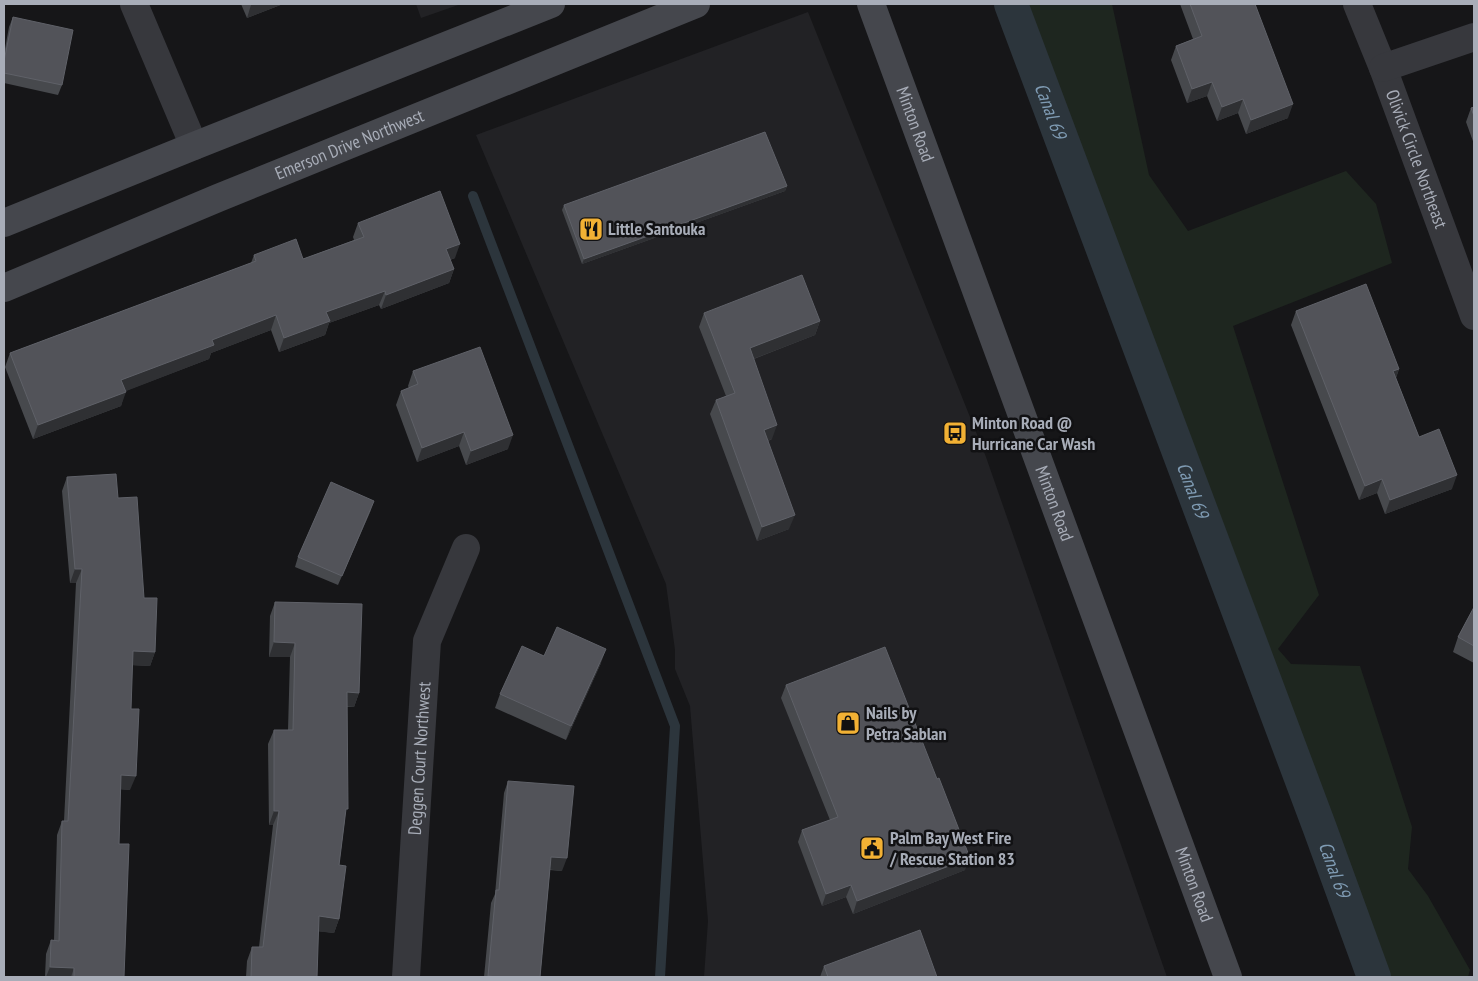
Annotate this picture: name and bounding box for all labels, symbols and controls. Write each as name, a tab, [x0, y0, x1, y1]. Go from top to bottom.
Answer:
water label: Canal 69	[1030, 80, 1073, 144]
street label: Minton Road	[891, 83, 940, 165]
street label: Olivick Circle Northeast	[1381, 86, 1453, 231]
street label: Emerson Drive Northwest	[271, 104, 427, 185]
restaurant icon: Little Santouka	[578, 216, 604, 242]
place label: Little Santouka	[608, 217, 705, 240]
place label: Minton Road @ Hurricane Car Wash	[972, 411, 1095, 455]
bus stop icon: Minton Road @ Hurricane Car Wash	[942, 420, 968, 446]
water label: Canal 69	[1172, 459, 1215, 523]
street label: Minton Road	[1030, 463, 1079, 544]
street label: Deggen Court Northwest	[403, 681, 435, 836]
place label: Nails by Petra Sablan	[866, 701, 947, 745]
shop icon: Nails by Petra Sablan	[835, 710, 861, 736]
place label: Palm Bay West Fire / Rescue Station 83	[889, 826, 1015, 870]
public building icon: Palm Bay West Fire / Rescue Station 83	[859, 835, 885, 861]
water label: Canal 69	[1314, 838, 1357, 903]
street label: Minton Road	[1170, 844, 1219, 925]

